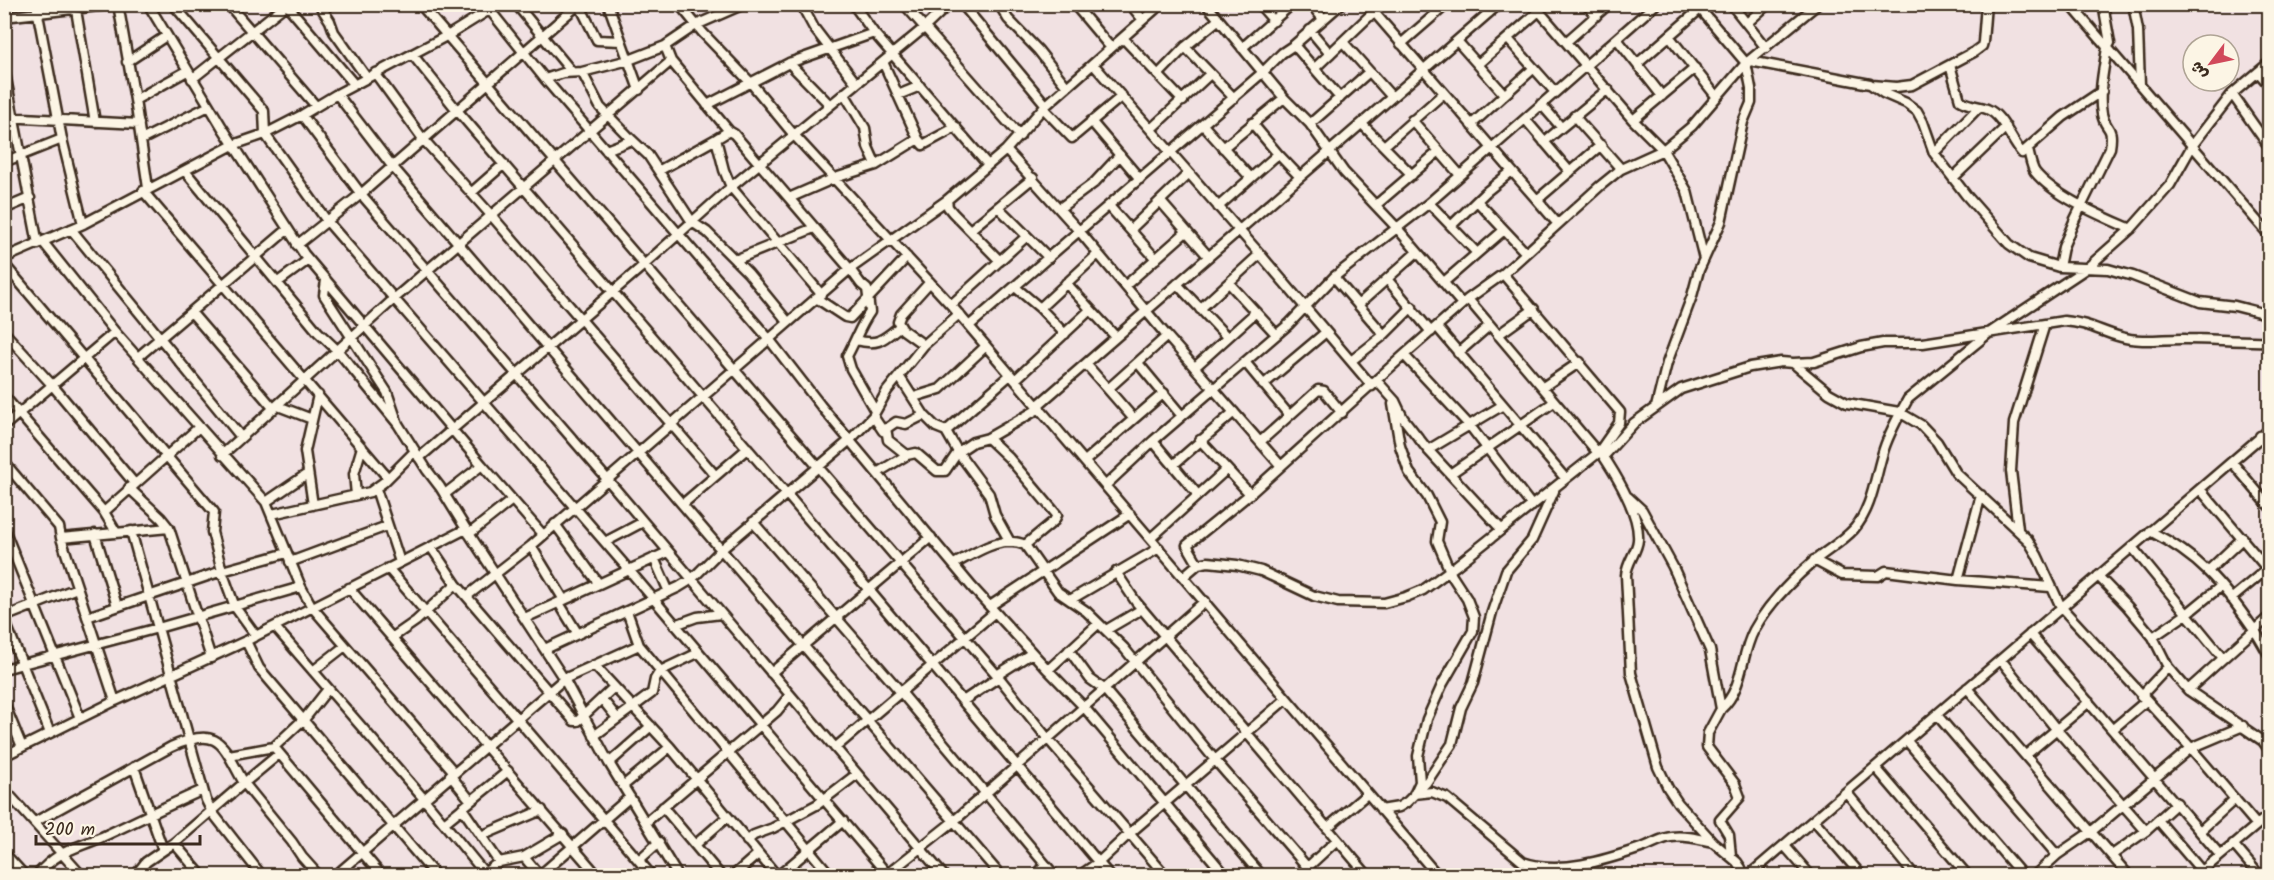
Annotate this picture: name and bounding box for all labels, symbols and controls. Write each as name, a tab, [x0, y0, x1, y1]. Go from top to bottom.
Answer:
north arrow	[2181, 33, 2241, 93]
text: ش	[2184, 56, 2215, 84]
scale bar	[36, 808, 200, 846]
text: 200 m	[45, 816, 95, 845]

